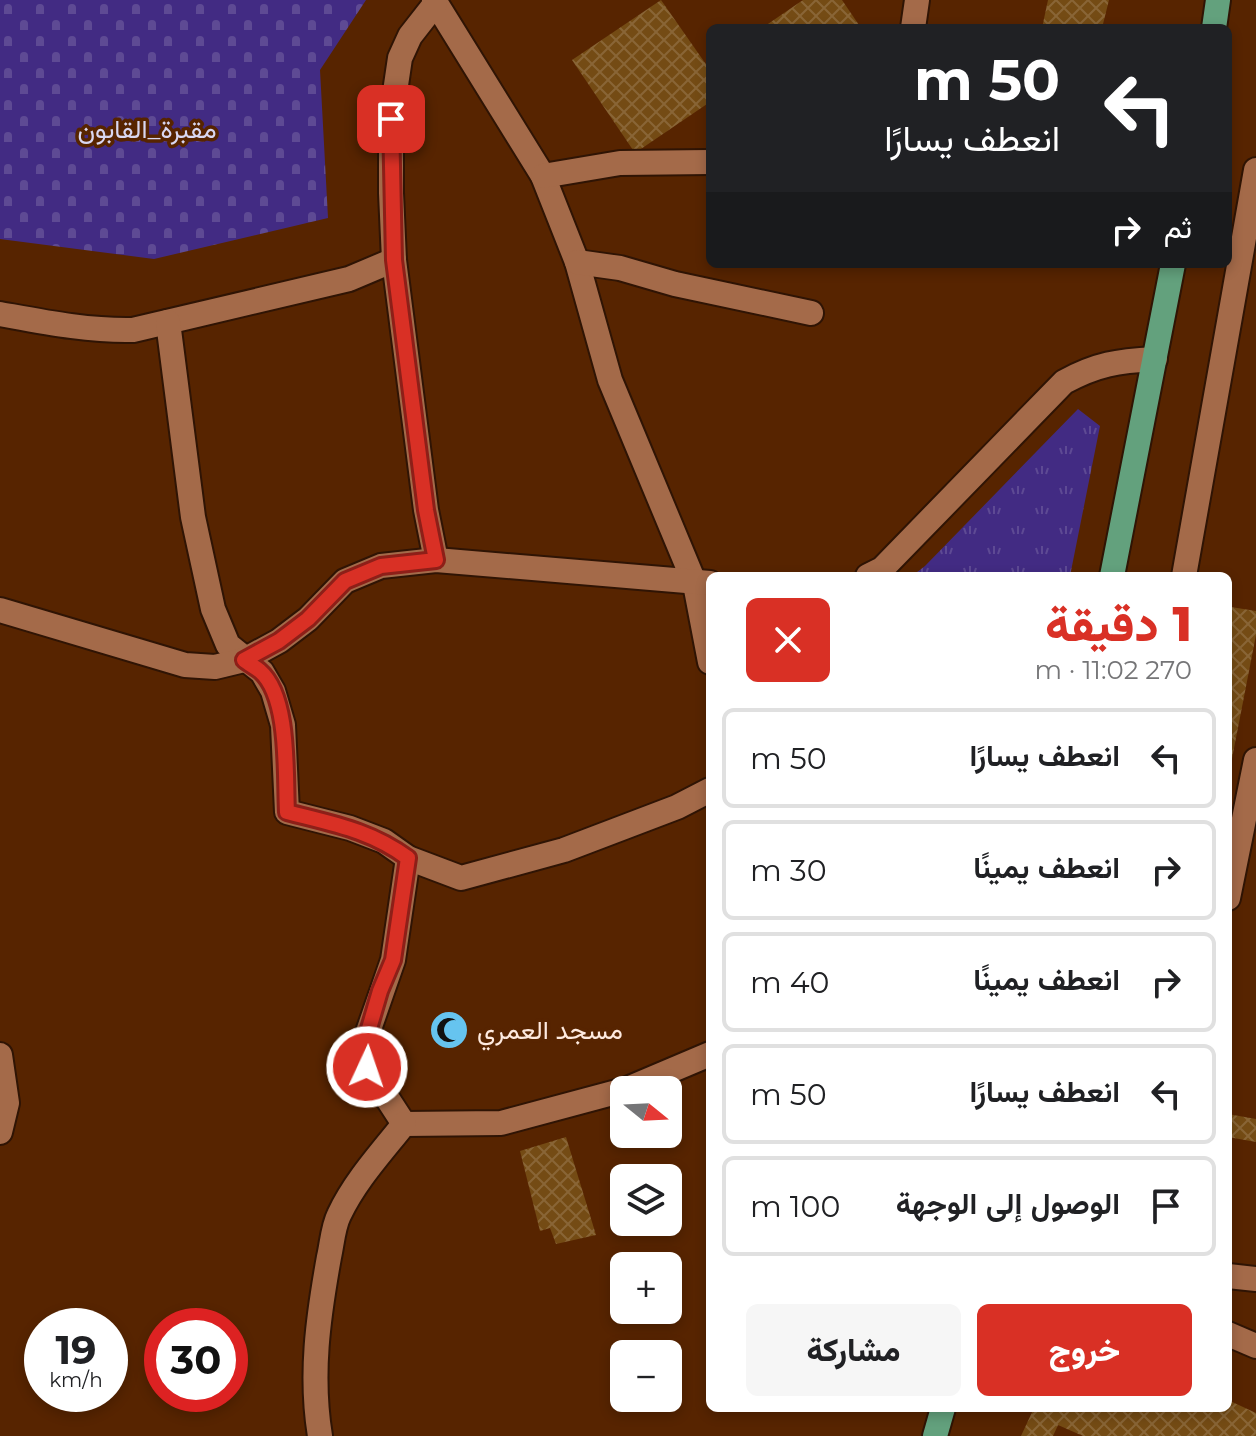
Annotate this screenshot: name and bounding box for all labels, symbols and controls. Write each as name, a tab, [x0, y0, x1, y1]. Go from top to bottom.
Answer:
text: 50 m	[914, 46, 1060, 114]
icon: left	[1088, 56, 1192, 160]
pin	[357, 85, 425, 153]
icon: arrive	[369, 97, 413, 141]
park label: مقبرة_القابون	[77, 113, 217, 145]
text: انعطف يسارًا	[884, 116, 1060, 160]
icon: right	[1104, 208, 1148, 252]
text: ثم	[1164, 209, 1192, 246]
text: 1 دقيقة	[1045, 595, 1192, 653]
button: close	[746, 598, 830, 682]
text: 270 m · 11:02	[1034, 654, 1192, 686]
icon: left	[1144, 736, 1188, 780]
text: انعطف يسارًا	[970, 737, 1120, 774]
text: 50 m	[750, 740, 827, 777]
icon: right	[1144, 848, 1188, 892]
text: انعطف يمينًا	[973, 849, 1120, 886]
text: 30 m	[750, 852, 827, 889]
icon: right	[1144, 960, 1188, 1004]
text: انعطف يمينًا	[973, 961, 1120, 998]
text: 40 m	[750, 964, 829, 1001]
mosque icon: مسجد العمري	[428, 1009, 470, 1051]
place label: مسجد العمري	[477, 1014, 623, 1051]
position arrow	[325, 1025, 409, 1109]
icon: left	[1144, 1072, 1188, 1116]
text: انعطف يسارًا	[970, 1073, 1120, 1110]
north arrow	[610, 1076, 682, 1148]
map controls	[610, 1076, 682, 1412]
text: 50 m	[750, 1076, 827, 1113]
button: layers	[610, 1164, 682, 1236]
icon: arrive	[1144, 1184, 1188, 1228]
text: الوصول إلى الوجهة	[896, 1185, 1120, 1222]
text: 100 m	[750, 1188, 840, 1225]
button: +	[610, 1252, 682, 1324]
button: مشاركة	[746, 1304, 961, 1396]
button: خروج	[977, 1304, 1192, 1396]
speed limit sign: 30	[144, 1308, 248, 1412]
text: 19	[55, 1325, 97, 1374]
button: −	[610, 1340, 682, 1412]
text: km/h	[49, 1368, 103, 1392]

